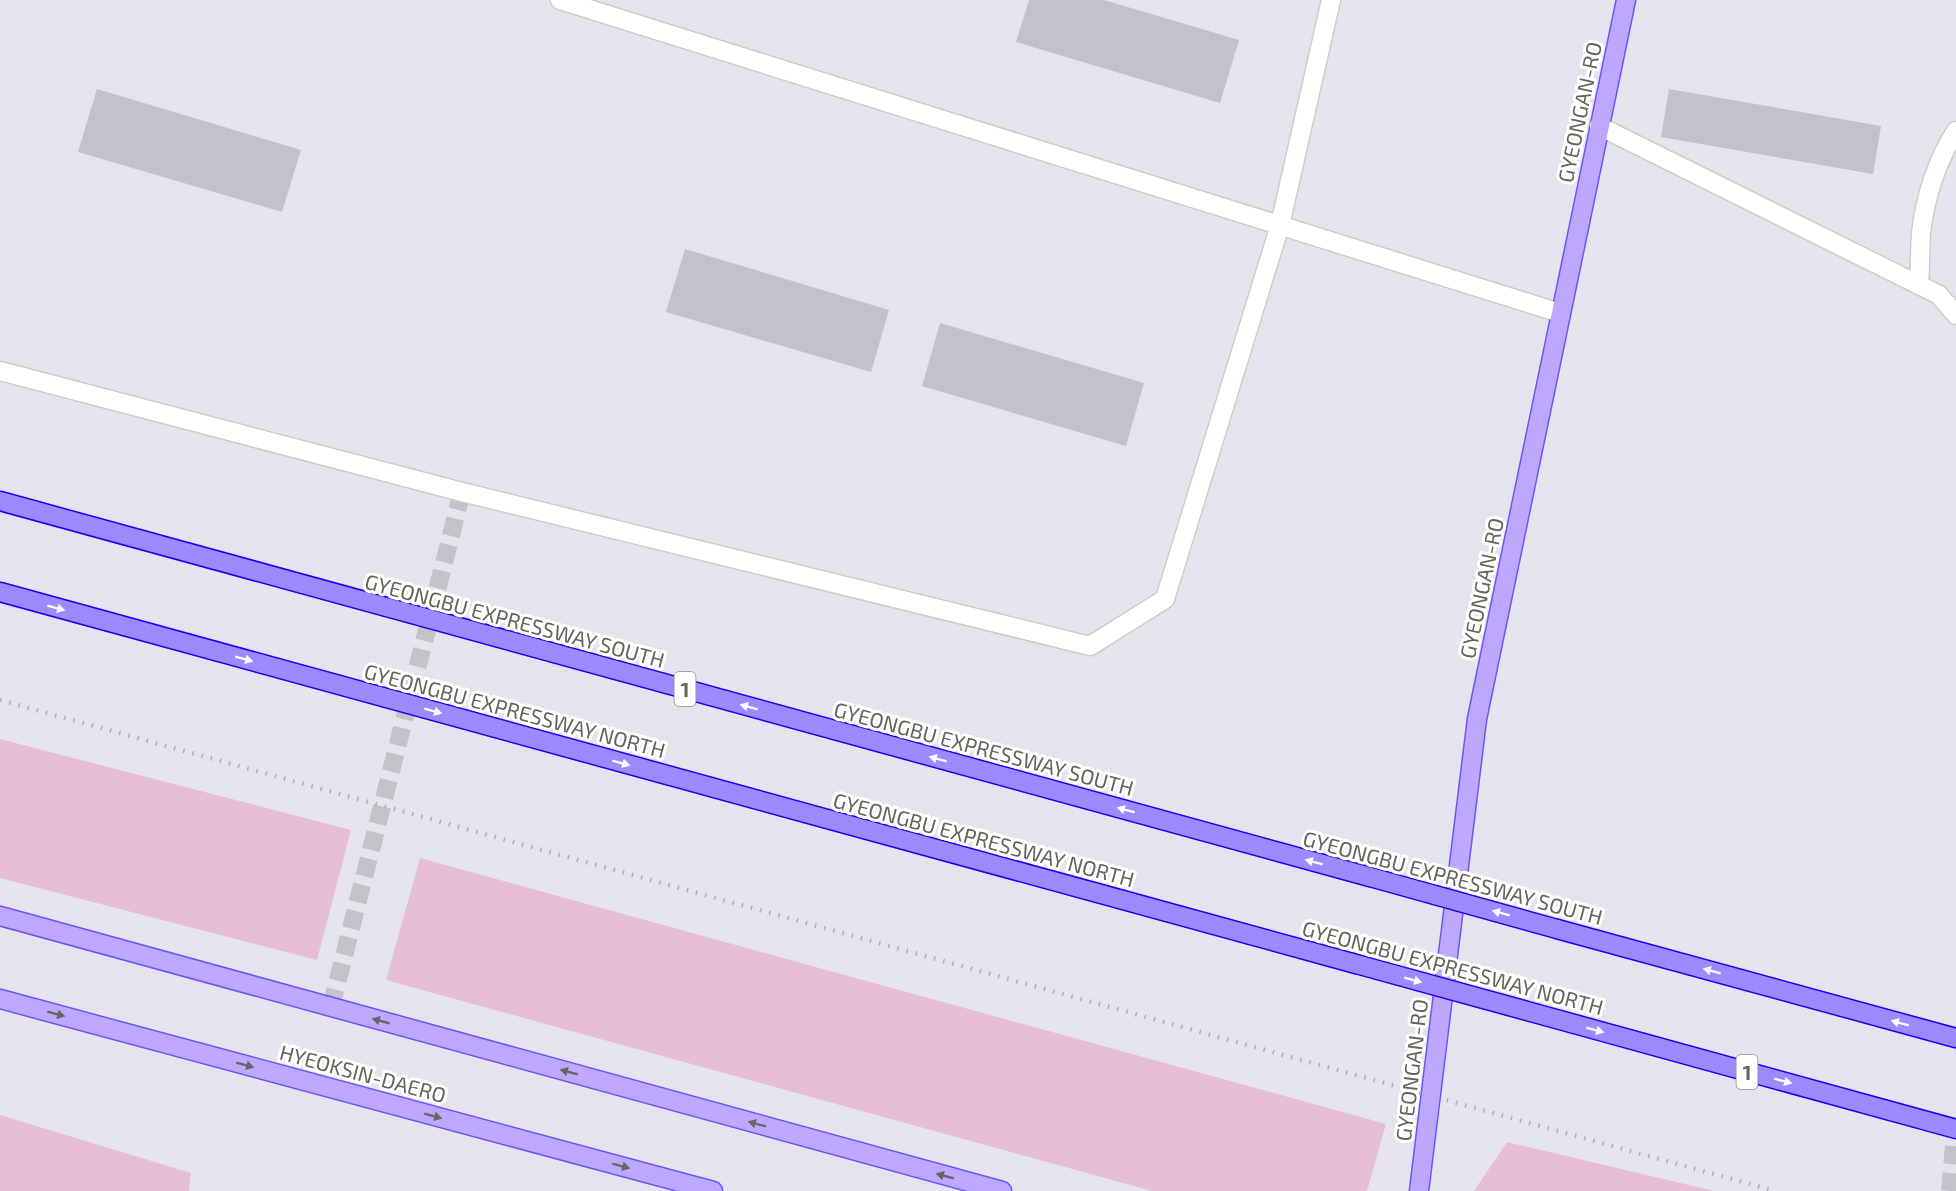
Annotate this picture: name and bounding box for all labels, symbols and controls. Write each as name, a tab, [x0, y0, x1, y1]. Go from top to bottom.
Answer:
street label: GYEONGAN-RO	[1552, 39, 1606, 185]
street label: GYEONGAN-RO	[1454, 515, 1508, 661]
street label: GYEONGBU EXPRESSWAY SOUTH	[362, 568, 668, 672]
one-way arrow	[47, 603, 66, 613]
one-way arrow	[235, 655, 254, 665]
street label: GYEONGBU EXPRESSWAY NORTH	[362, 658, 668, 762]
road number: 1	[674, 672, 696, 706]
street label: GYEONGBU EXPRESSWAY SOUTH	[831, 696, 1137, 800]
one-way arrow	[740, 702, 758, 711]
one-way arrow	[424, 707, 442, 716]
one-way arrow	[928, 754, 946, 763]
one-way arrow	[611, 758, 630, 768]
street label: GYEONGBU EXPRESSWAY NORTH	[831, 787, 1137, 891]
one-way arrow	[1116, 805, 1135, 815]
street label: GYEONGBU EXPRESSWAY SOUTH	[1300, 825, 1606, 929]
one-way arrow	[1304, 857, 1322, 866]
one-way arrow	[1492, 908, 1510, 917]
street label: GYEONGBU EXPRESSWAY NORTH	[1300, 915, 1606, 1019]
one-way arrow	[1702, 966, 1720, 975]
one-way arrow	[1404, 976, 1422, 985]
street label: GYEONGAN-RO	[1390, 998, 1432, 1142]
one-way arrow	[47, 1010, 66, 1020]
one-way arrow	[372, 1015, 390, 1025]
one-way arrow	[1890, 1017, 1909, 1027]
one-way arrow	[1586, 1026, 1604, 1035]
street label: HYEOKSIN-DAERO	[277, 1039, 449, 1107]
road number: 1	[1736, 1055, 1758, 1089]
one-way arrow	[236, 1061, 254, 1070]
one-way arrow	[560, 1067, 578, 1077]
one-way arrow	[1773, 1077, 1792, 1087]
one-way arrow	[424, 1111, 442, 1121]
one-way arrow	[748, 1119, 766, 1128]
one-way arrow	[612, 1162, 631, 1172]
one-way arrow	[936, 1170, 954, 1180]

